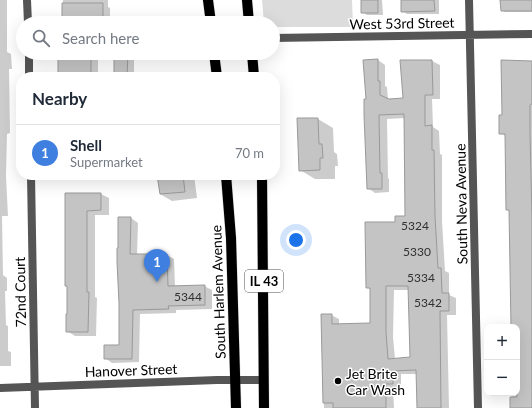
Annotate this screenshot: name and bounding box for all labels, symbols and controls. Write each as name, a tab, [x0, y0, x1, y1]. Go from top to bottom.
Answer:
street label: West 53rd Street	[349, 14, 455, 32]
search box	[16, 16, 280, 60]
icon: search	[30, 27, 52, 49]
text: Search here	[62, 29, 139, 47]
text: Nearby	[32, 88, 87, 109]
text: Shell	[70, 136, 102, 154]
street label: South Neva Avenue	[451, 143, 471, 265]
text: 1	[41, 145, 49, 161]
text: 70 m	[235, 145, 264, 161]
text: Supermarket	[70, 154, 143, 170]
house number: 5324	[401, 218, 429, 233]
street label: South Harlem Avenue	[207, 225, 229, 359]
your location	[286, 230, 306, 250]
house number: 5330	[403, 244, 431, 259]
pin: 1	[144, 249, 170, 282]
street label: 72nd Court	[11, 257, 29, 327]
road number: IL 43	[245, 270, 283, 292]
house number: 5334	[407, 270, 435, 285]
house number: 5344	[174, 289, 202, 304]
house number: 5342	[414, 295, 442, 310]
map controls	[484, 324, 520, 396]
button: +	[484, 324, 520, 360]
street label: Hanover Street	[84, 360, 178, 380]
button: −	[484, 360, 520, 396]
place label: Jet Brite Car Wash	[346, 365, 405, 398]
marker: Jet Brite Car Wash	[333, 376, 343, 386]

